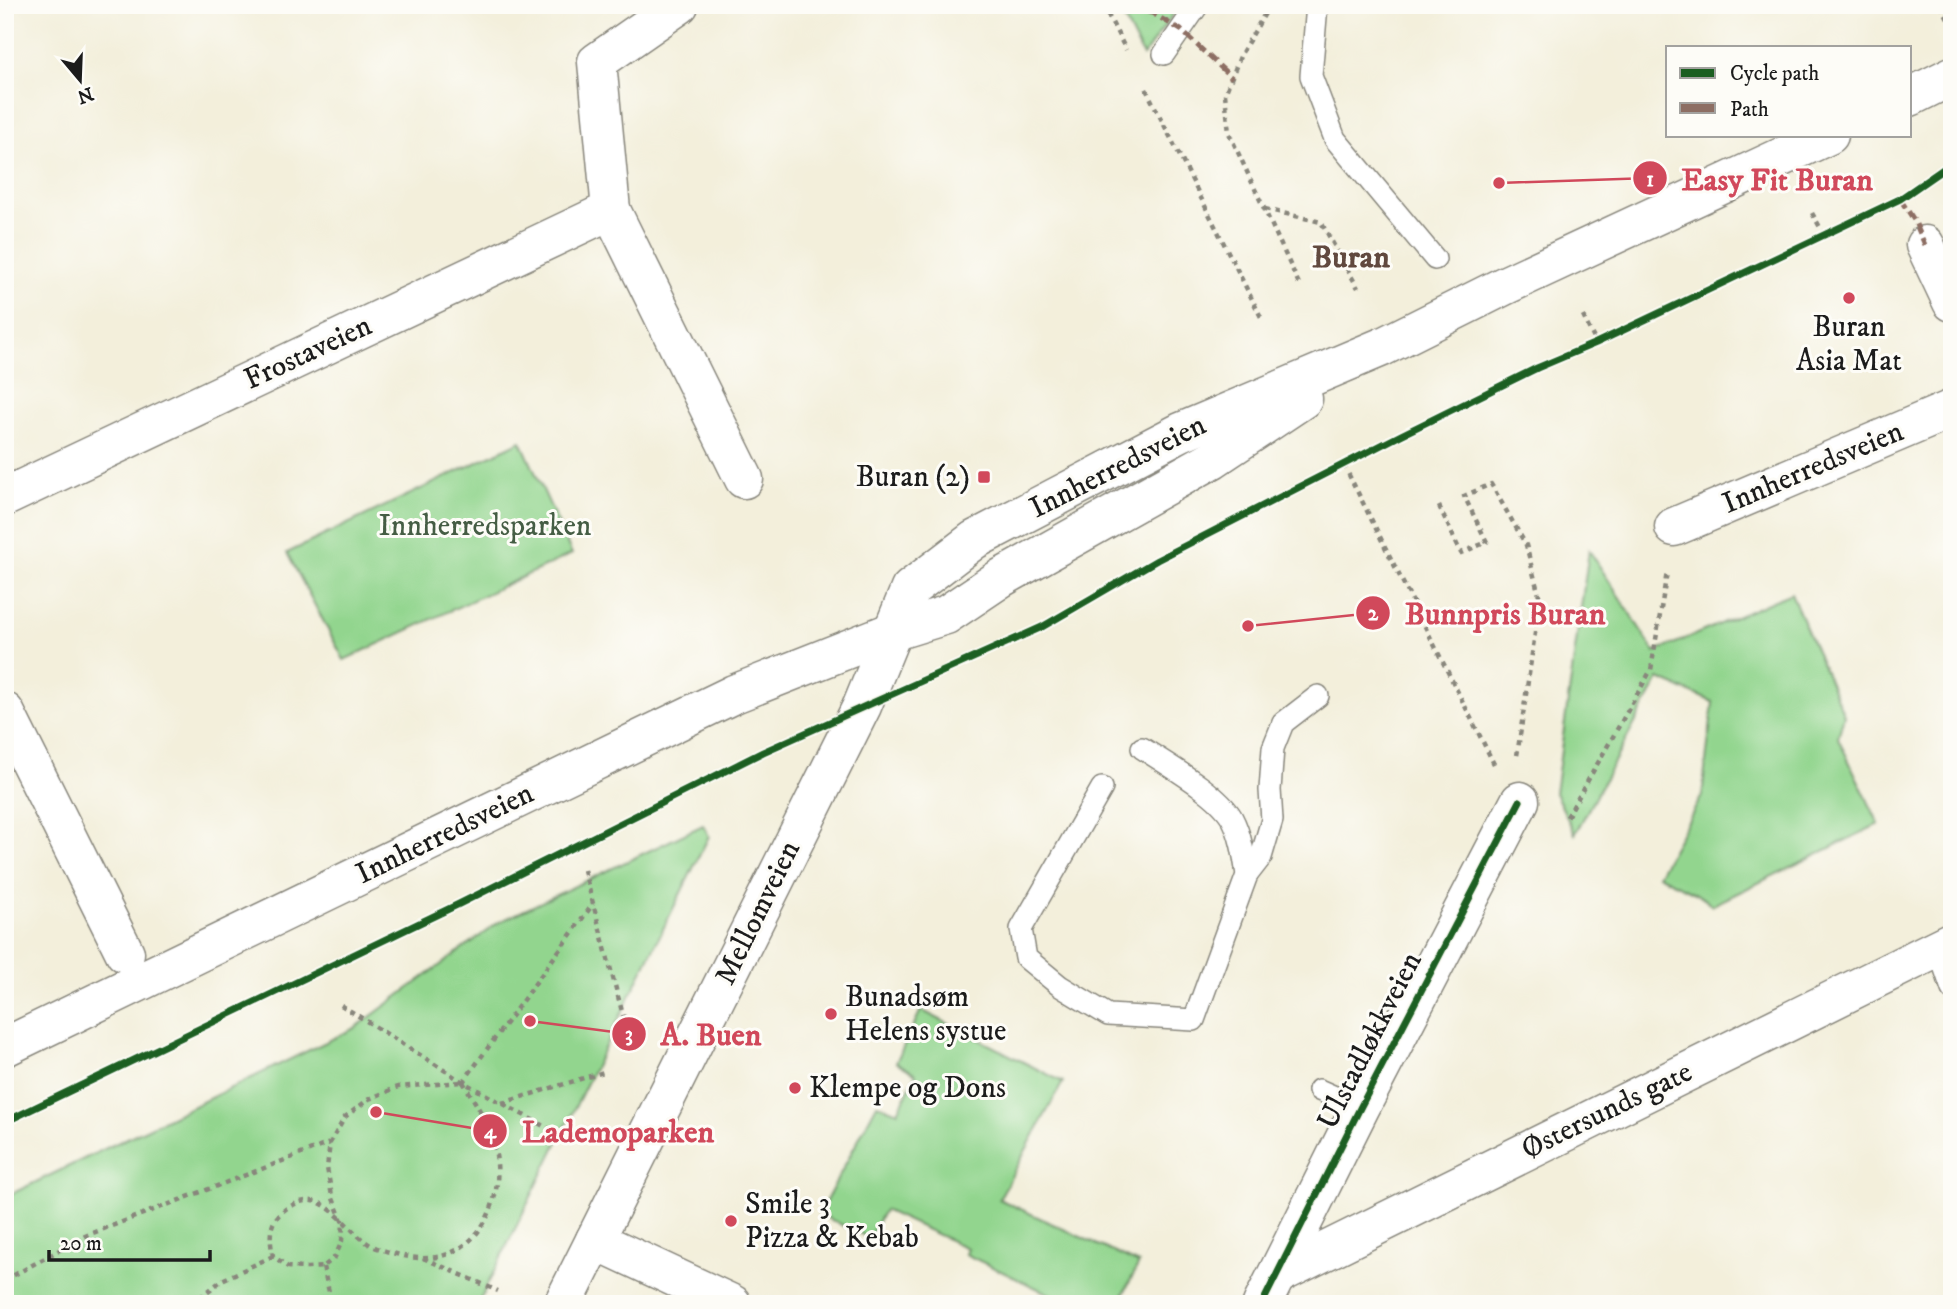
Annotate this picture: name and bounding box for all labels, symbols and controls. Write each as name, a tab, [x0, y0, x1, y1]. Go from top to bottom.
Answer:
north arrow	[46, 46, 116, 116]
legend	[1666, 46, 1912, 136]
text: Cycle path	[1730, 61, 1819, 87]
text: N	[74, 81, 96, 108]
text: Path	[1730, 97, 1769, 123]
callout: Easy Fit Buran	[1632, 152, 1887, 205]
text: Easy Fit Buran	[1681, 161, 1873, 201]
text: 1	[1646, 167, 1654, 193]
district label: Buran	[1312, 238, 1390, 278]
marker: Buran Asia Mat	[1841, 290, 1857, 306]
street label: Frostaveien	[238, 307, 378, 399]
place label: Buran Asia Mat	[1796, 309, 1902, 380]
street label: Innherredsveien	[1024, 407, 1213, 527]
street label: Innherredsveien	[1717, 413, 1909, 523]
place label: Buran (2)	[856, 459, 970, 496]
marker: Buran (2)	[976, 469, 992, 485]
park label: Innherredsparken	[378, 508, 592, 545]
callout: Bunnpris Buran	[1356, 587, 1619, 640]
text: Bunnpris Buran	[1405, 595, 1606, 635]
text: 2	[1368, 601, 1379, 627]
street label: Innherredsveien	[350, 775, 540, 893]
street label: Mellomveien	[707, 835, 809, 991]
street label: Ulstadløkkveien	[1309, 946, 1431, 1136]
place label: Bunadsøm Helens systue	[845, 979, 1006, 1050]
marker: Bunadsøm Helens systue	[823, 1006, 839, 1022]
callout: A. Buen	[612, 1007, 776, 1060]
text: A. Buen	[659, 1016, 762, 1056]
text: 3	[625, 1022, 633, 1048]
street label: Østersunds gate	[1516, 1054, 1698, 1168]
place label: Klempe og Dons	[809, 1070, 1006, 1107]
marker: Klempe og Dons	[787, 1080, 803, 1096]
callout: Lademoparken	[473, 1104, 728, 1157]
text: Lademoparken	[522, 1113, 714, 1153]
text: 4	[484, 1119, 497, 1145]
place label: Smile 3 Pizza & Kebab	[745, 1186, 919, 1257]
marker: Smile 3 Pizza & Kebab	[723, 1213, 739, 1229]
scale bar	[49, 1218, 210, 1262]
text: 20 m	[60, 1231, 102, 1257]

